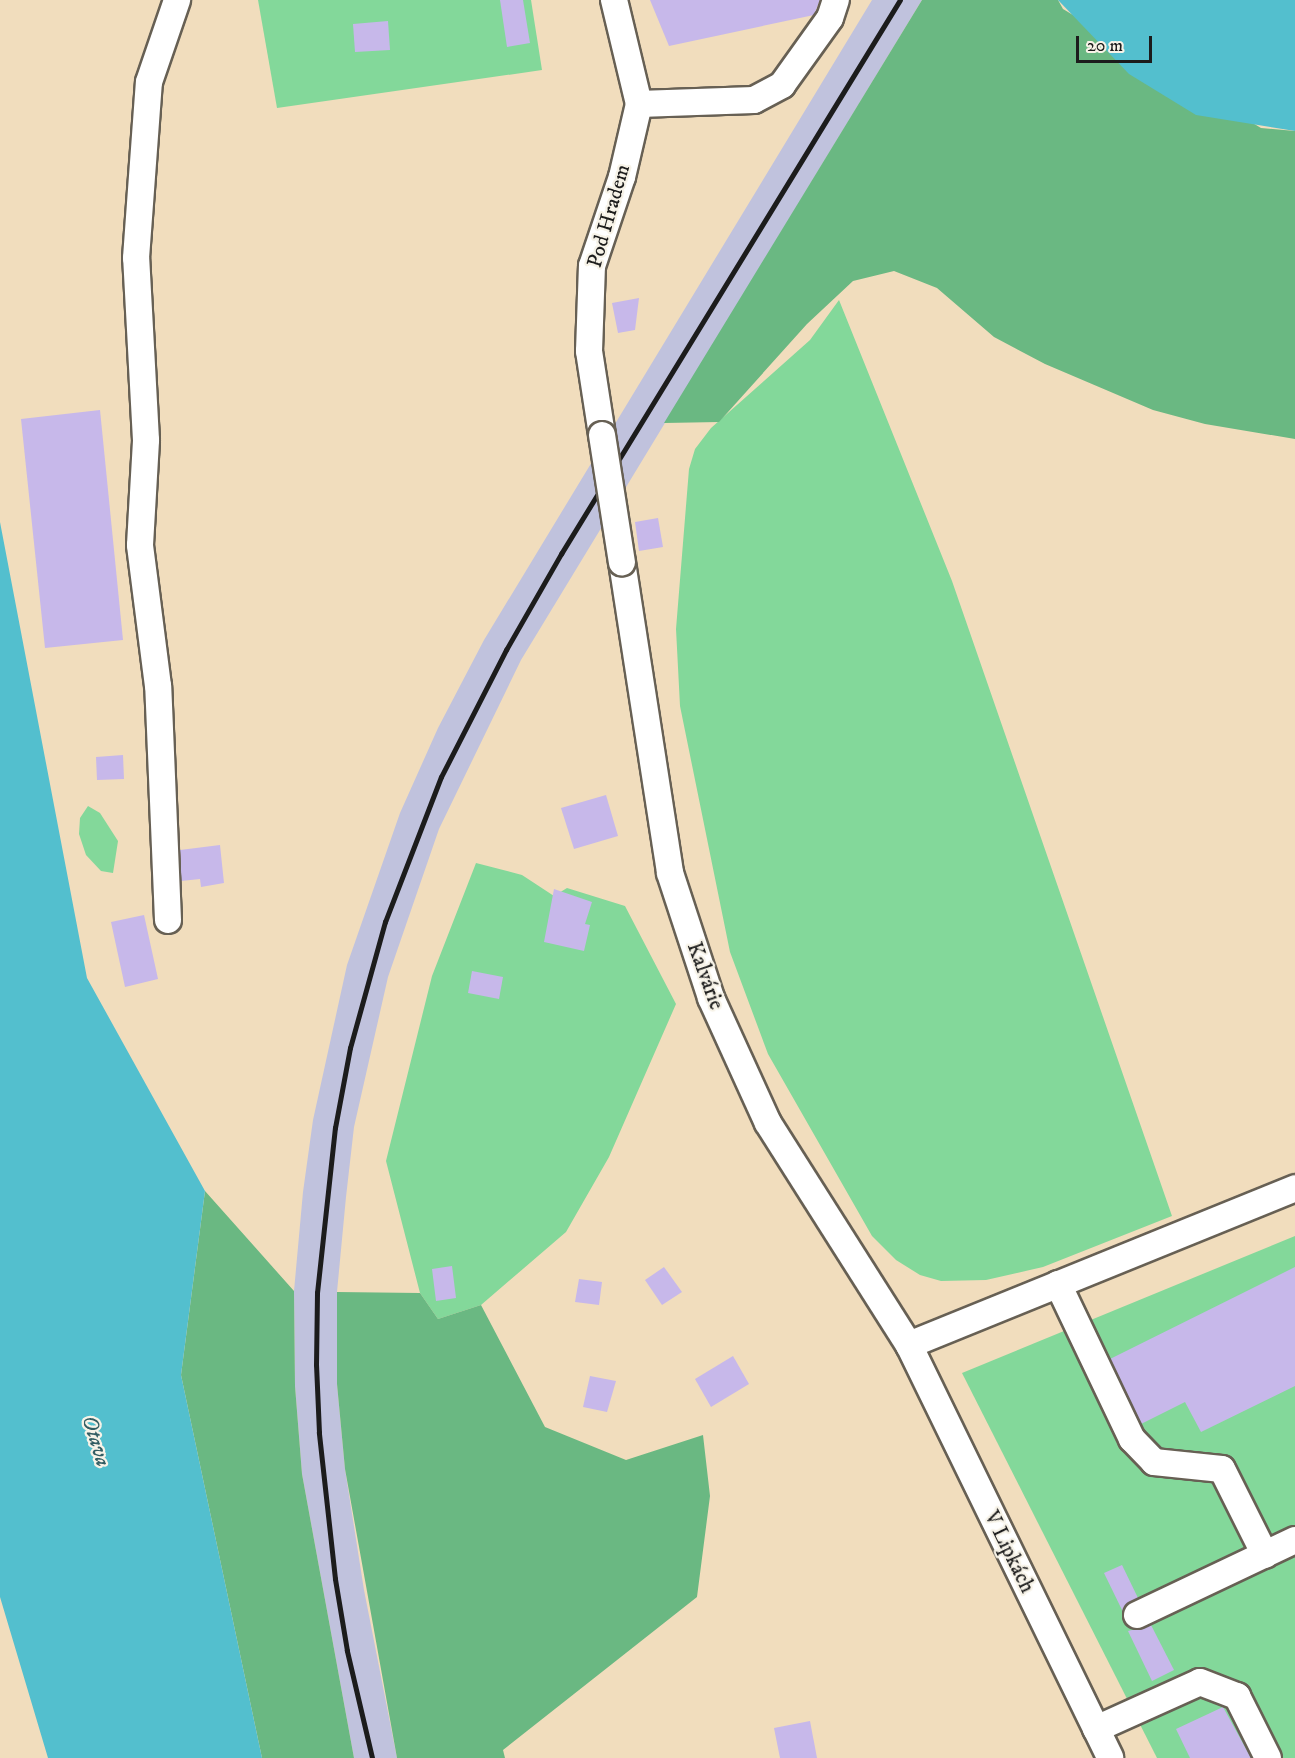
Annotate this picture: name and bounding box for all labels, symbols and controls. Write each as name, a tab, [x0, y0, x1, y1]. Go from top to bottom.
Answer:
scale bar	[1079, 24, 1156, 62]
text: 20 m	[1087, 35, 1123, 57]
street label: Pod Hradem	[582, 161, 636, 271]
street label: Kalvárie	[681, 939, 729, 1013]
water label: Otava	[76, 1412, 116, 1470]
street label: V Lipkách	[978, 1507, 1040, 1597]

